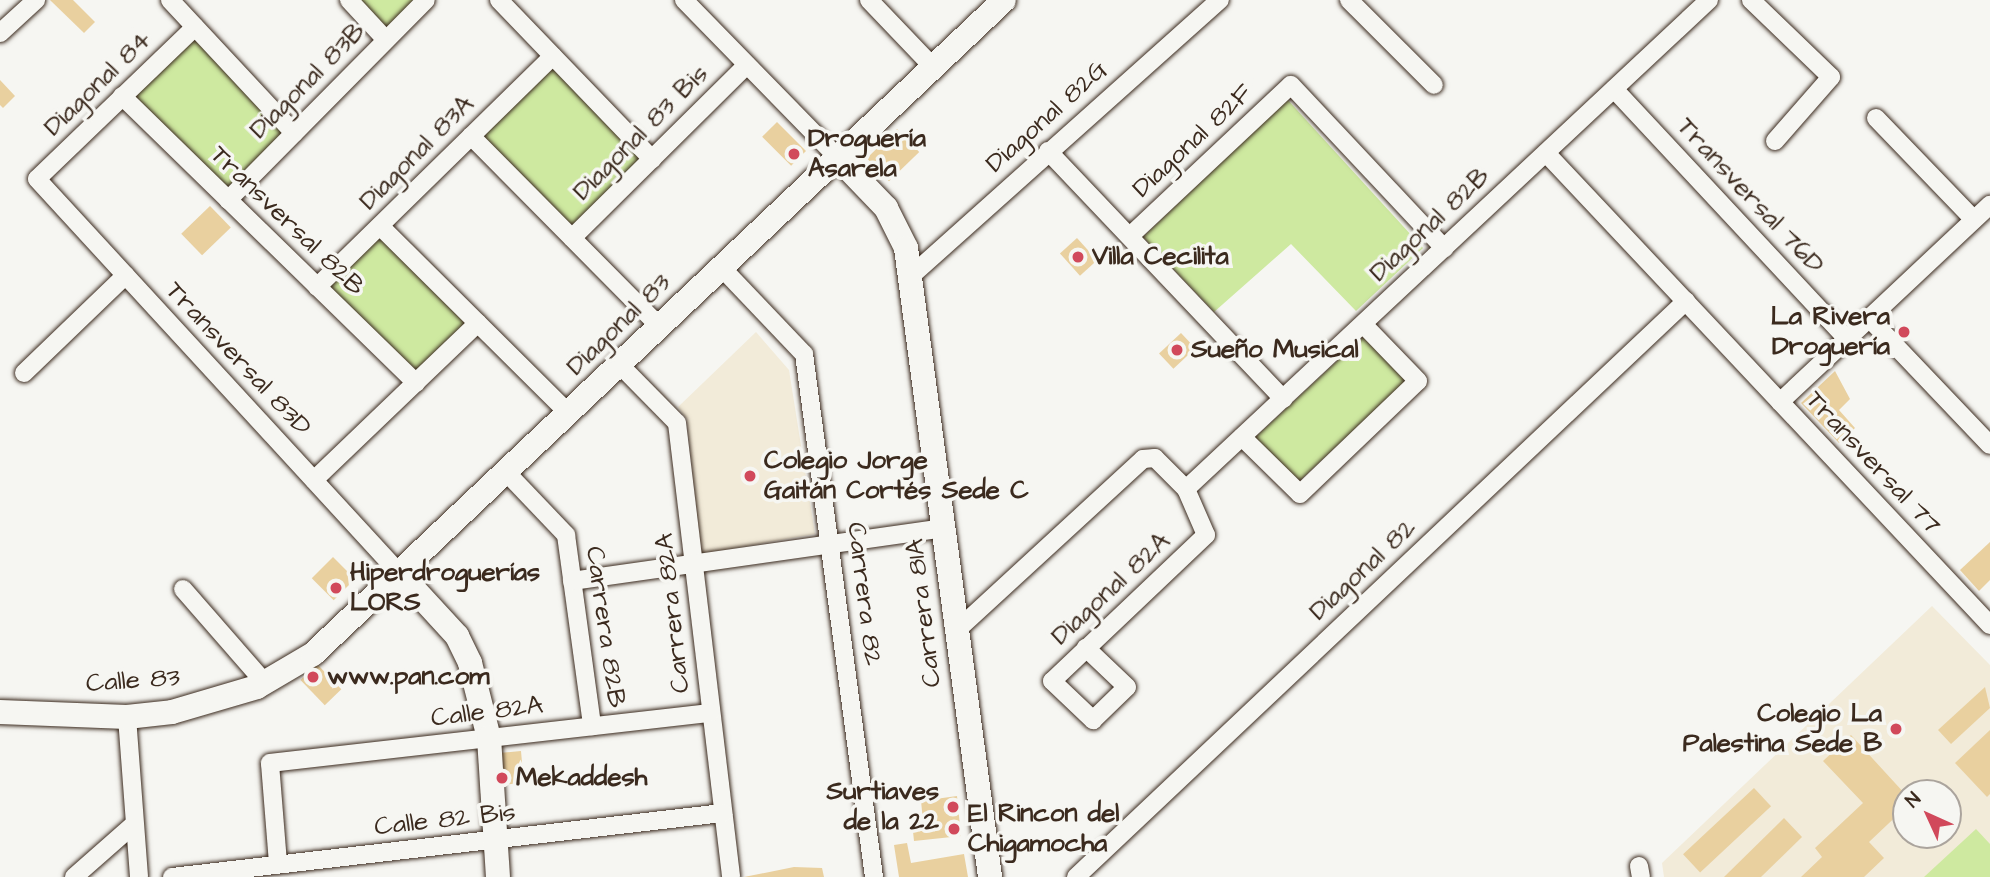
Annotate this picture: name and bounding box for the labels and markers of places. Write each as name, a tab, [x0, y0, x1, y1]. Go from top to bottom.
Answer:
place label: Droguería Asarela	[808, 123, 926, 184]
marker: Droguería Asarela	[786, 146, 802, 162]
place label: Villa Cecilita	[1092, 241, 1229, 273]
marker: Villa Cecilita	[1070, 249, 1086, 265]
place label: La Rivera Droguería	[1771, 301, 1890, 362]
marker: La Rivera Droguería	[1896, 324, 1912, 340]
place label: Sueño Musical	[1191, 334, 1358, 366]
marker: Sueño Musical	[1169, 342, 1185, 358]
place label: Colegio Jorge Gaitán Cortés Sede C	[764, 445, 1029, 506]
marker: Colegio Jorge Gaitán Cortés Sede C	[742, 468, 758, 484]
place label: Hiperdroguerías LORS	[350, 557, 540, 618]
marker: Hiperdroguerías LORS	[328, 580, 344, 596]
place label: www.pan.com	[327, 661, 489, 693]
marker: www.pan.com	[305, 669, 321, 685]
place label: Colegio La Palestina Sede B	[1683, 698, 1882, 760]
marker: Colegio La Palestina Sede B	[1888, 721, 1904, 737]
place label: Mekaddesh	[516, 762, 647, 794]
marker: Mekaddesh	[494, 770, 510, 786]
place label: Surtiaves de la 22	[826, 776, 939, 838]
place label: El Rincon del Chigamocha	[968, 798, 1119, 860]
marker: Surtiaves de la 22	[945, 799, 961, 815]
marker: El Rincon del Chigamocha	[946, 821, 962, 837]

